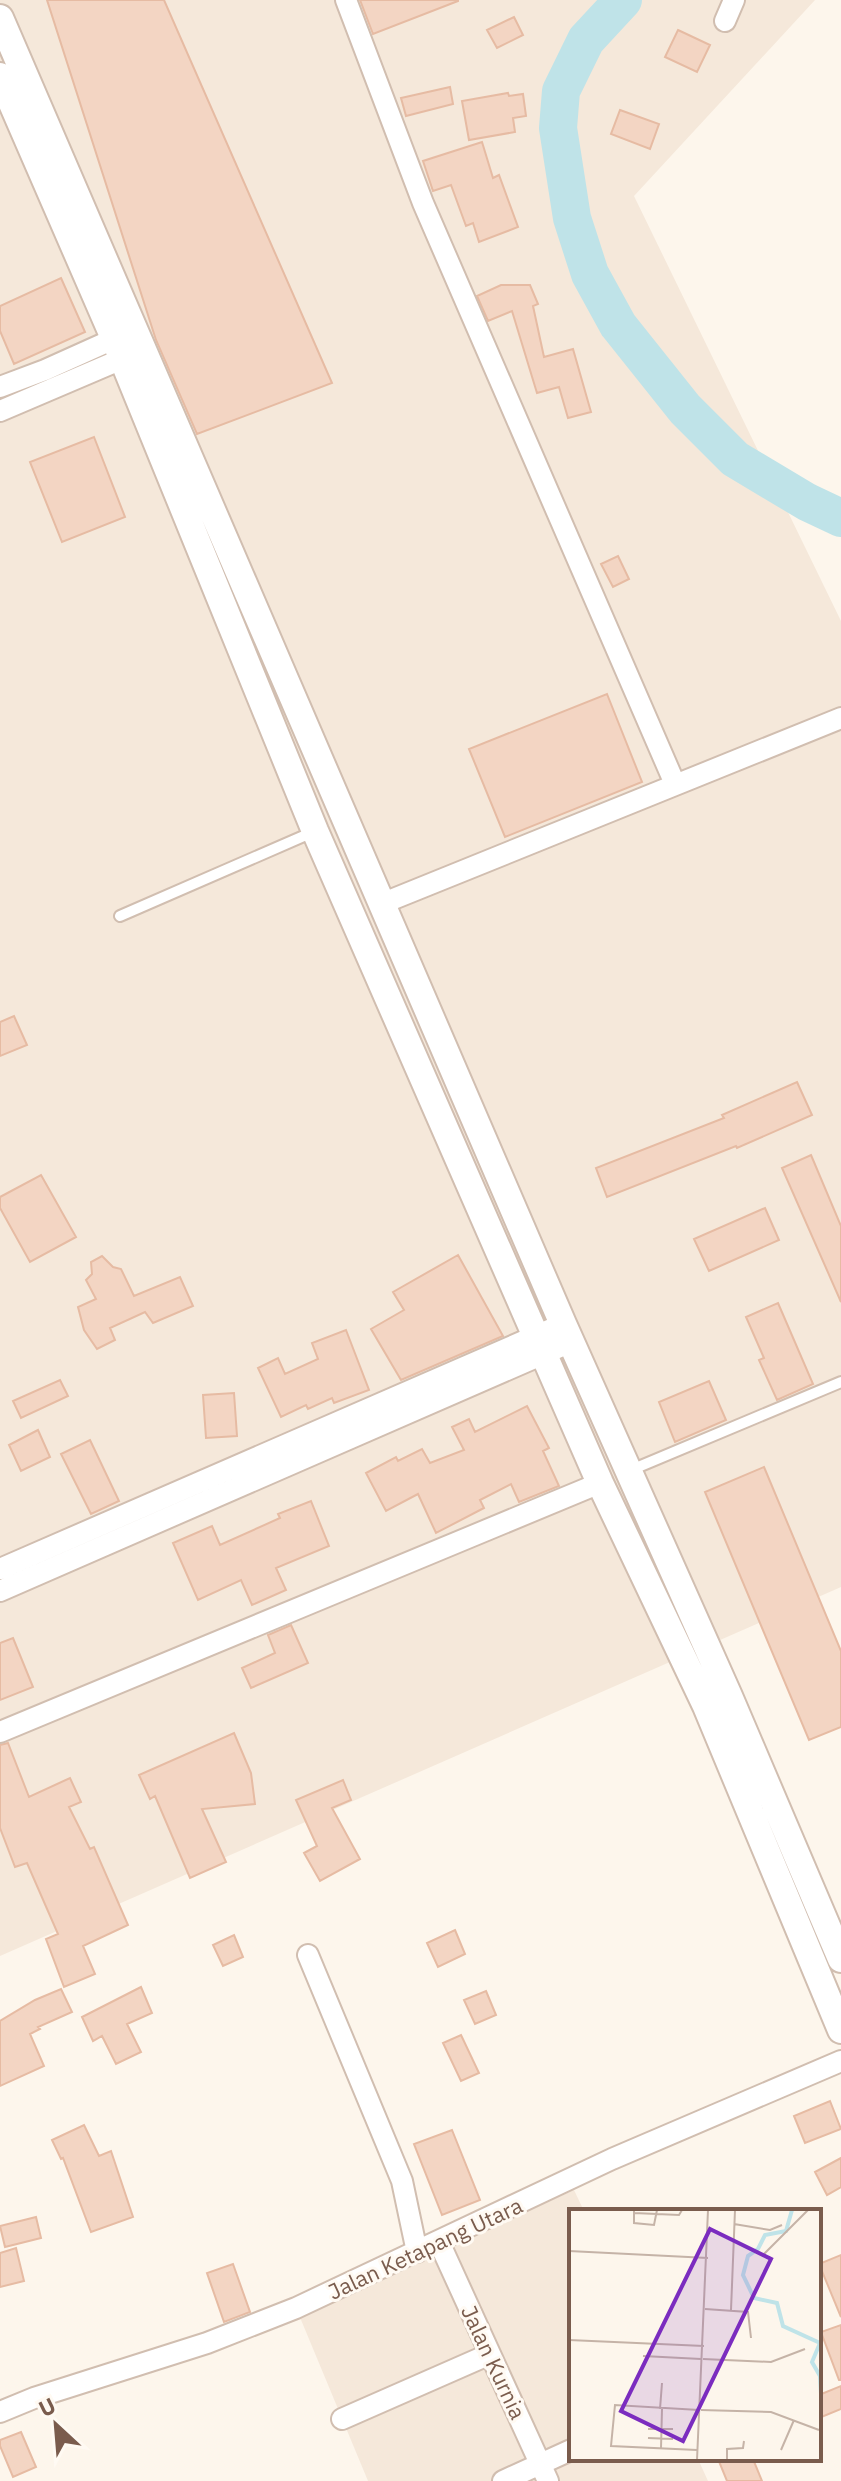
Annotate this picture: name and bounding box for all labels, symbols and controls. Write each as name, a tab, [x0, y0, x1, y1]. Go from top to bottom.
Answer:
street label: Jalan Ketapang Utara	[323, 2190, 527, 2306]
inset map	[569, 2209, 821, 2461]
street label: Jalan Kurnia	[455, 2300, 533, 2424]
north arrow	[16, 2385, 96, 2465]
text: U	[34, 2390, 60, 2423]

